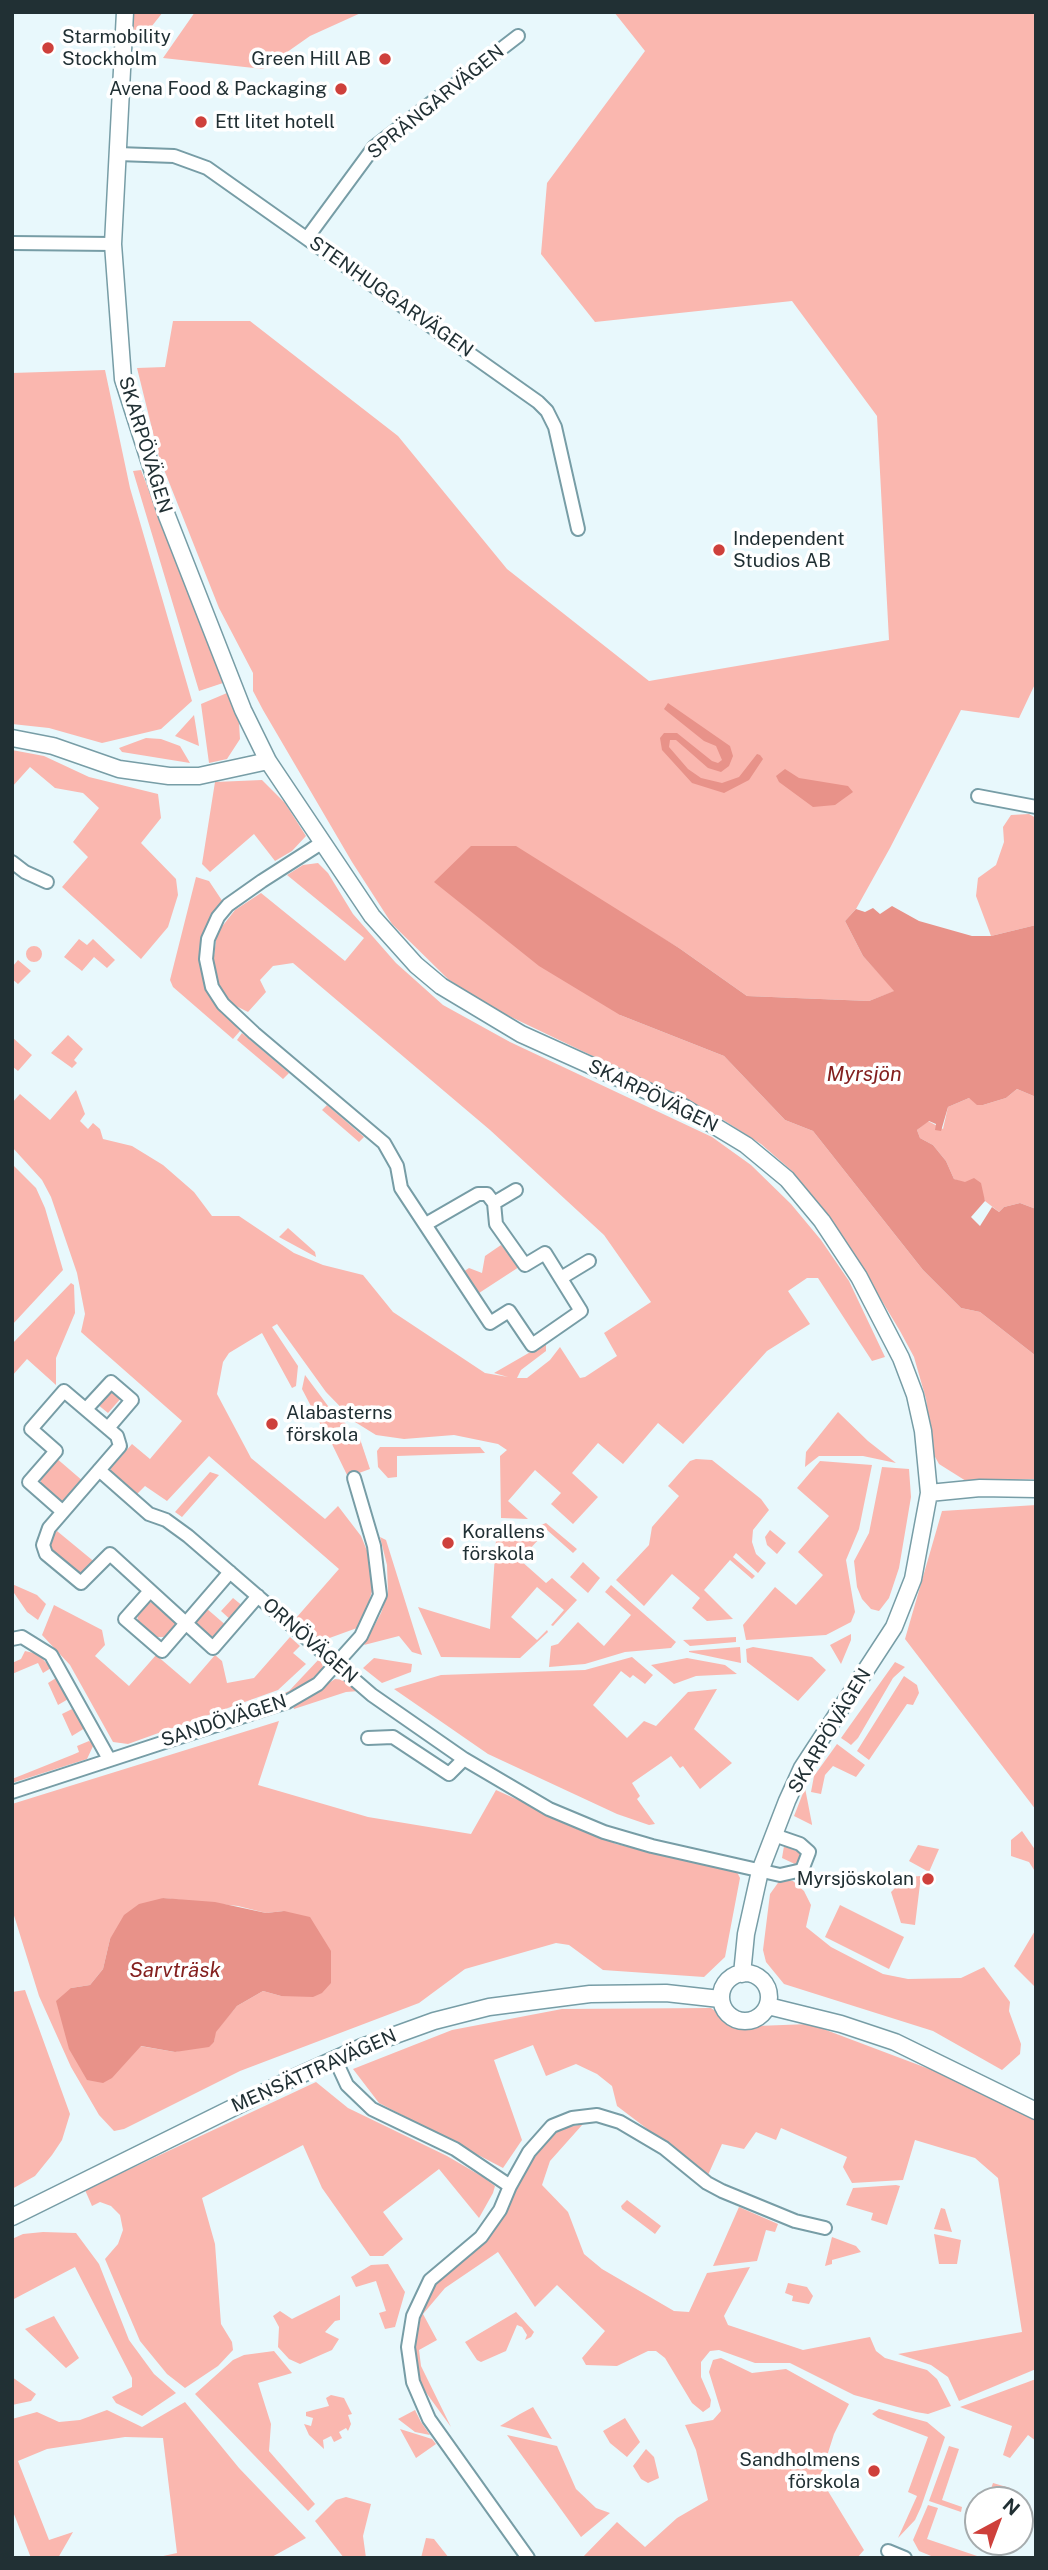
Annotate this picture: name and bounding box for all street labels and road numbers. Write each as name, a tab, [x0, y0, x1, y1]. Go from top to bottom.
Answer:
street label: SPRÄNGARVÄGEN	[363, 40, 509, 164]
street label: STENHUGGARVÄGEN	[305, 232, 477, 362]
street label: SKARPÖVÄGEN	[113, 374, 177, 516]
street label: SKARPÖVÄGEN	[584, 1055, 722, 1137]
street label: ORNÖVÄGEN	[258, 1594, 362, 1688]
street label: SKARPÖVÄGEN	[784, 1664, 876, 1798]
street label: SANDÖVÄGEN	[158, 1690, 290, 1752]
street label: MENSÄTTRAVÄGEN	[228, 2024, 400, 2118]

